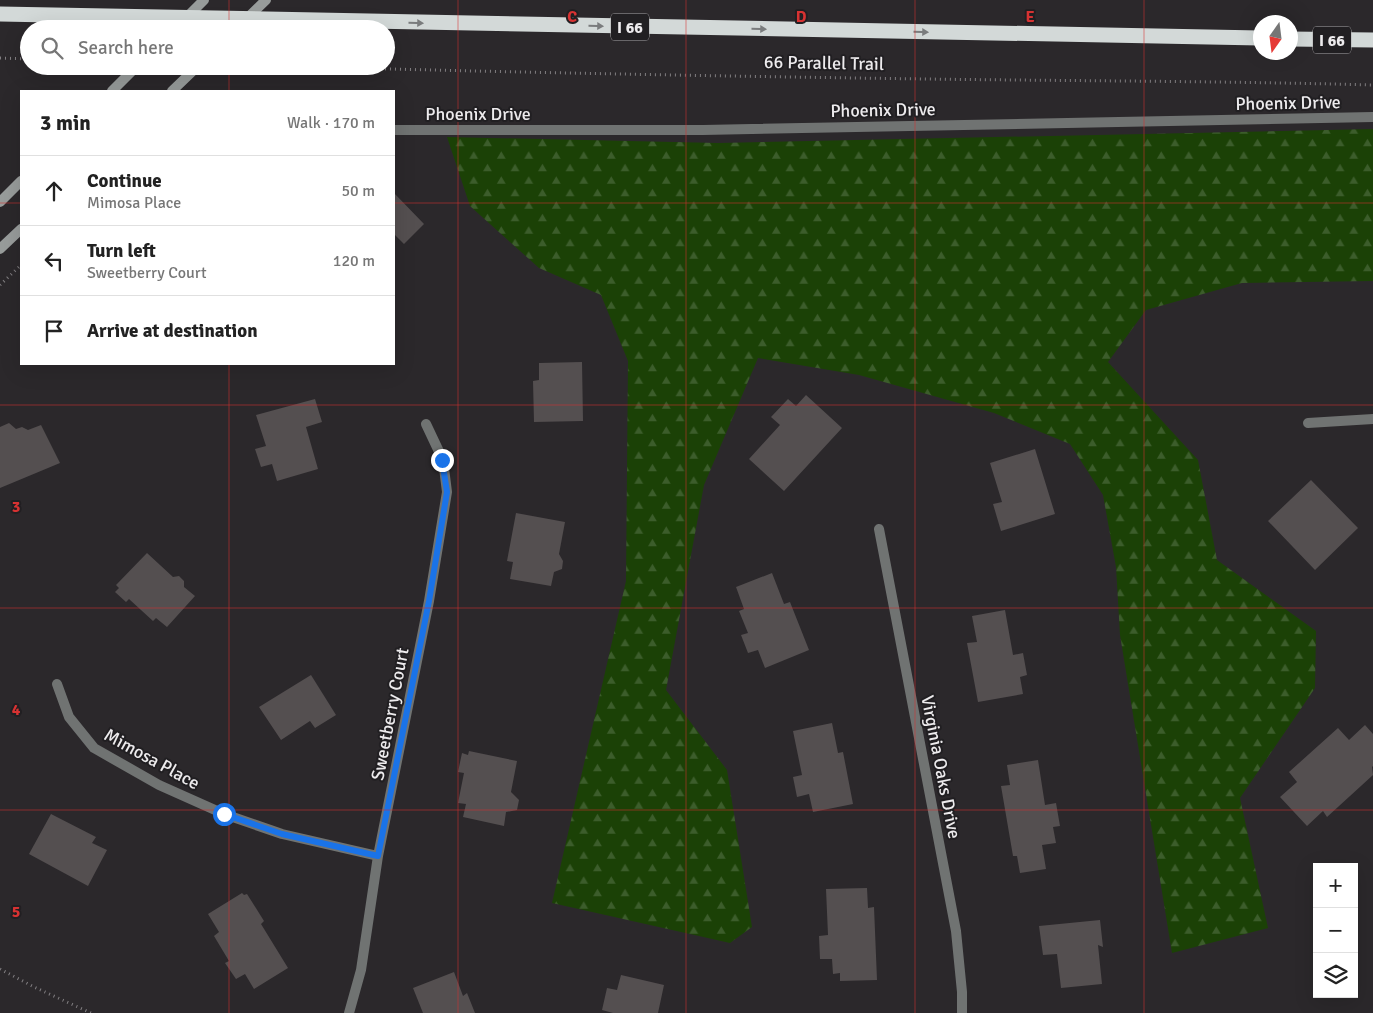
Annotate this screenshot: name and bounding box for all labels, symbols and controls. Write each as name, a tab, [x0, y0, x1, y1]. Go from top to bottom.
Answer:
text: C	[567, 7, 577, 27]
text: D	[796, 7, 807, 27]
text: E	[1025, 7, 1035, 27]
road number: I 66	[611, 14, 649, 41]
north arrow	[1253, 15, 1298, 60]
one-way arrow	[408, 19, 424, 27]
search box	[20, 20, 395, 75]
one-way arrow	[588, 23, 604, 31]
one-way arrow	[751, 26, 767, 34]
road number: I 66	[1313, 26, 1351, 54]
one-way arrow	[913, 28, 929, 36]
icon: search	[38, 34, 66, 62]
text: Search here	[78, 36, 174, 60]
street label: 66 Parallel Trail	[764, 51, 884, 75]
street label: Phoenix Drive	[1235, 91, 1341, 115]
street label: Phoenix Drive	[830, 98, 936, 122]
street label: Phoenix Drive	[425, 103, 531, 125]
text: 3 min	[40, 110, 91, 136]
text: Walk · 170 m	[287, 113, 375, 133]
text: Continue	[87, 169, 162, 193]
icon: ahead	[40, 177, 68, 205]
text: 50 m	[341, 181, 375, 201]
text: Mimosa Place	[87, 193, 181, 213]
text: Turn left	[87, 239, 156, 263]
icon: left	[40, 247, 68, 275]
text: 120 m	[333, 251, 375, 271]
text: Sweetberry Court	[87, 263, 207, 283]
icon: arrive	[40, 317, 68, 345]
text: Arrive at destination	[87, 319, 258, 343]
route end	[431, 449, 454, 472]
text: 3	[12, 497, 20, 517]
street label: Sweetberry Court	[366, 646, 414, 782]
street label: Virginia Oaks Drive	[916, 693, 966, 841]
text: 4	[12, 700, 21, 720]
street label: Mimosa Place	[100, 724, 204, 794]
route start	[213, 803, 236, 826]
map controls	[1313, 863, 1358, 998]
button: +	[1313, 863, 1358, 908]
text: 5	[12, 902, 20, 922]
button: −	[1313, 908, 1358, 953]
button: layers	[1313, 953, 1358, 998]

